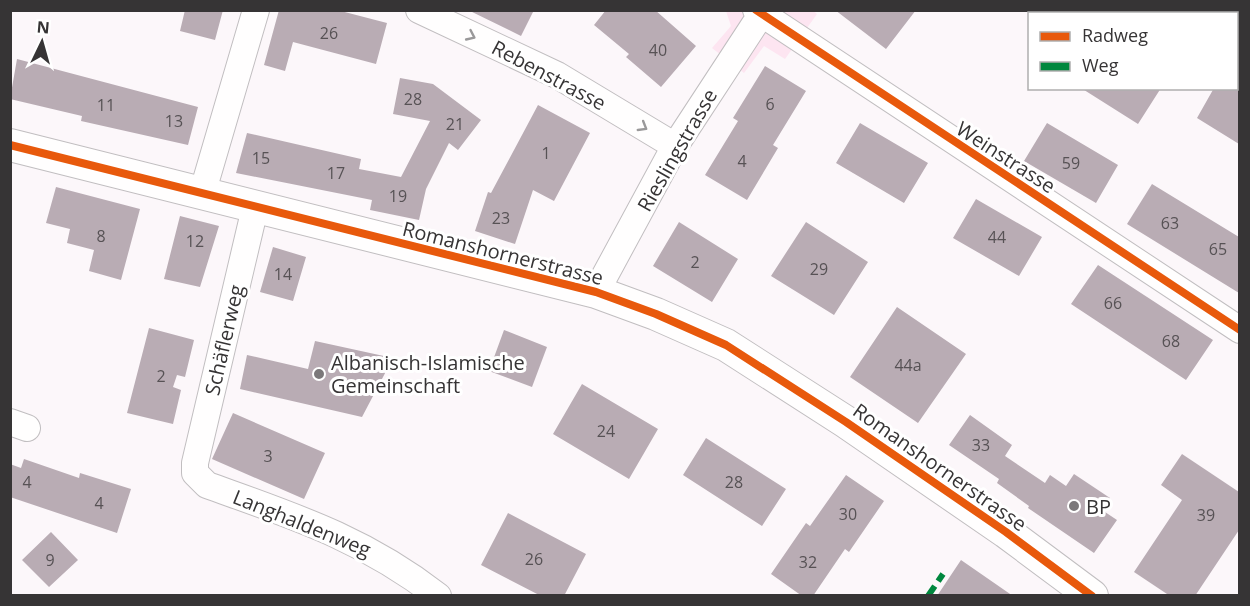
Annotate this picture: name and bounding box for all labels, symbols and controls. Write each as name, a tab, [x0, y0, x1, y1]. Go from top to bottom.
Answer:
north arrow	[12, 12, 72, 72]
legend	[1028, 12, 1238, 90]
text: N	[36, 16, 51, 39]
house number: 26	[320, 22, 338, 44]
text: Radweg	[1082, 23, 1148, 47]
one-way arrow	[465, 28, 476, 40]
street label: Rebenstrasse	[487, 34, 611, 116]
house number: 40	[649, 39, 667, 61]
text: Weg	[1082, 53, 1119, 77]
street label: Rieslingstrasse	[631, 84, 723, 216]
house number: 28	[404, 88, 422, 110]
house number: 6	[765, 93, 775, 115]
house number: 11	[97, 94, 115, 116]
house number: 13	[165, 110, 183, 132]
house number: 21	[446, 113, 464, 135]
street label: Weinstrasse	[951, 115, 1061, 199]
one-way arrow	[637, 120, 647, 131]
house number: 1	[541, 142, 551, 164]
house number: 15	[252, 147, 270, 169]
house number: 4	[737, 150, 747, 172]
house number: 59	[1062, 152, 1080, 174]
house number: 17	[327, 162, 345, 184]
house number: 19	[389, 185, 407, 207]
house number: 23	[492, 207, 510, 229]
house number: 63	[1161, 212, 1179, 234]
street label: Romanshornerstrasse	[400, 215, 606, 291]
house number: 8	[96, 225, 106, 247]
house number: 44	[988, 226, 1006, 248]
house number: 12	[186, 230, 204, 252]
house number: 65	[1209, 238, 1227, 260]
house number: 2	[690, 251, 700, 273]
house number: 29	[810, 258, 828, 280]
house number: 14	[274, 263, 292, 285]
street label: Schäflerweg	[198, 282, 250, 398]
house number: 66	[1104, 292, 1122, 314]
house number: 68	[1162, 330, 1180, 352]
place label: Albanisch-Islamische Gemeinschaft	[331, 349, 525, 399]
house number: 44a	[894, 354, 922, 376]
house number: 2	[156, 365, 166, 387]
marker: Albanisch-Islamische Gemeinschaft	[312, 367, 326, 381]
street label: Romanshornerstrasse	[848, 397, 1032, 537]
house number: 24	[597, 420, 615, 442]
house number: 33	[972, 434, 990, 456]
house number: 3	[263, 445, 273, 467]
house number: 4	[22, 471, 32, 493]
house number: 28	[725, 471, 743, 493]
street label: Langhaldenweg	[229, 483, 375, 563]
house number: 4	[94, 492, 104, 514]
place label: BP	[1086, 493, 1111, 520]
marker: BP	[1067, 499, 1081, 513]
house number: 30	[839, 503, 857, 525]
house number: 39	[1197, 504, 1215, 526]
house number: 26	[525, 548, 543, 570]
house number: 9	[45, 549, 55, 571]
house number: 32	[799, 551, 817, 573]

